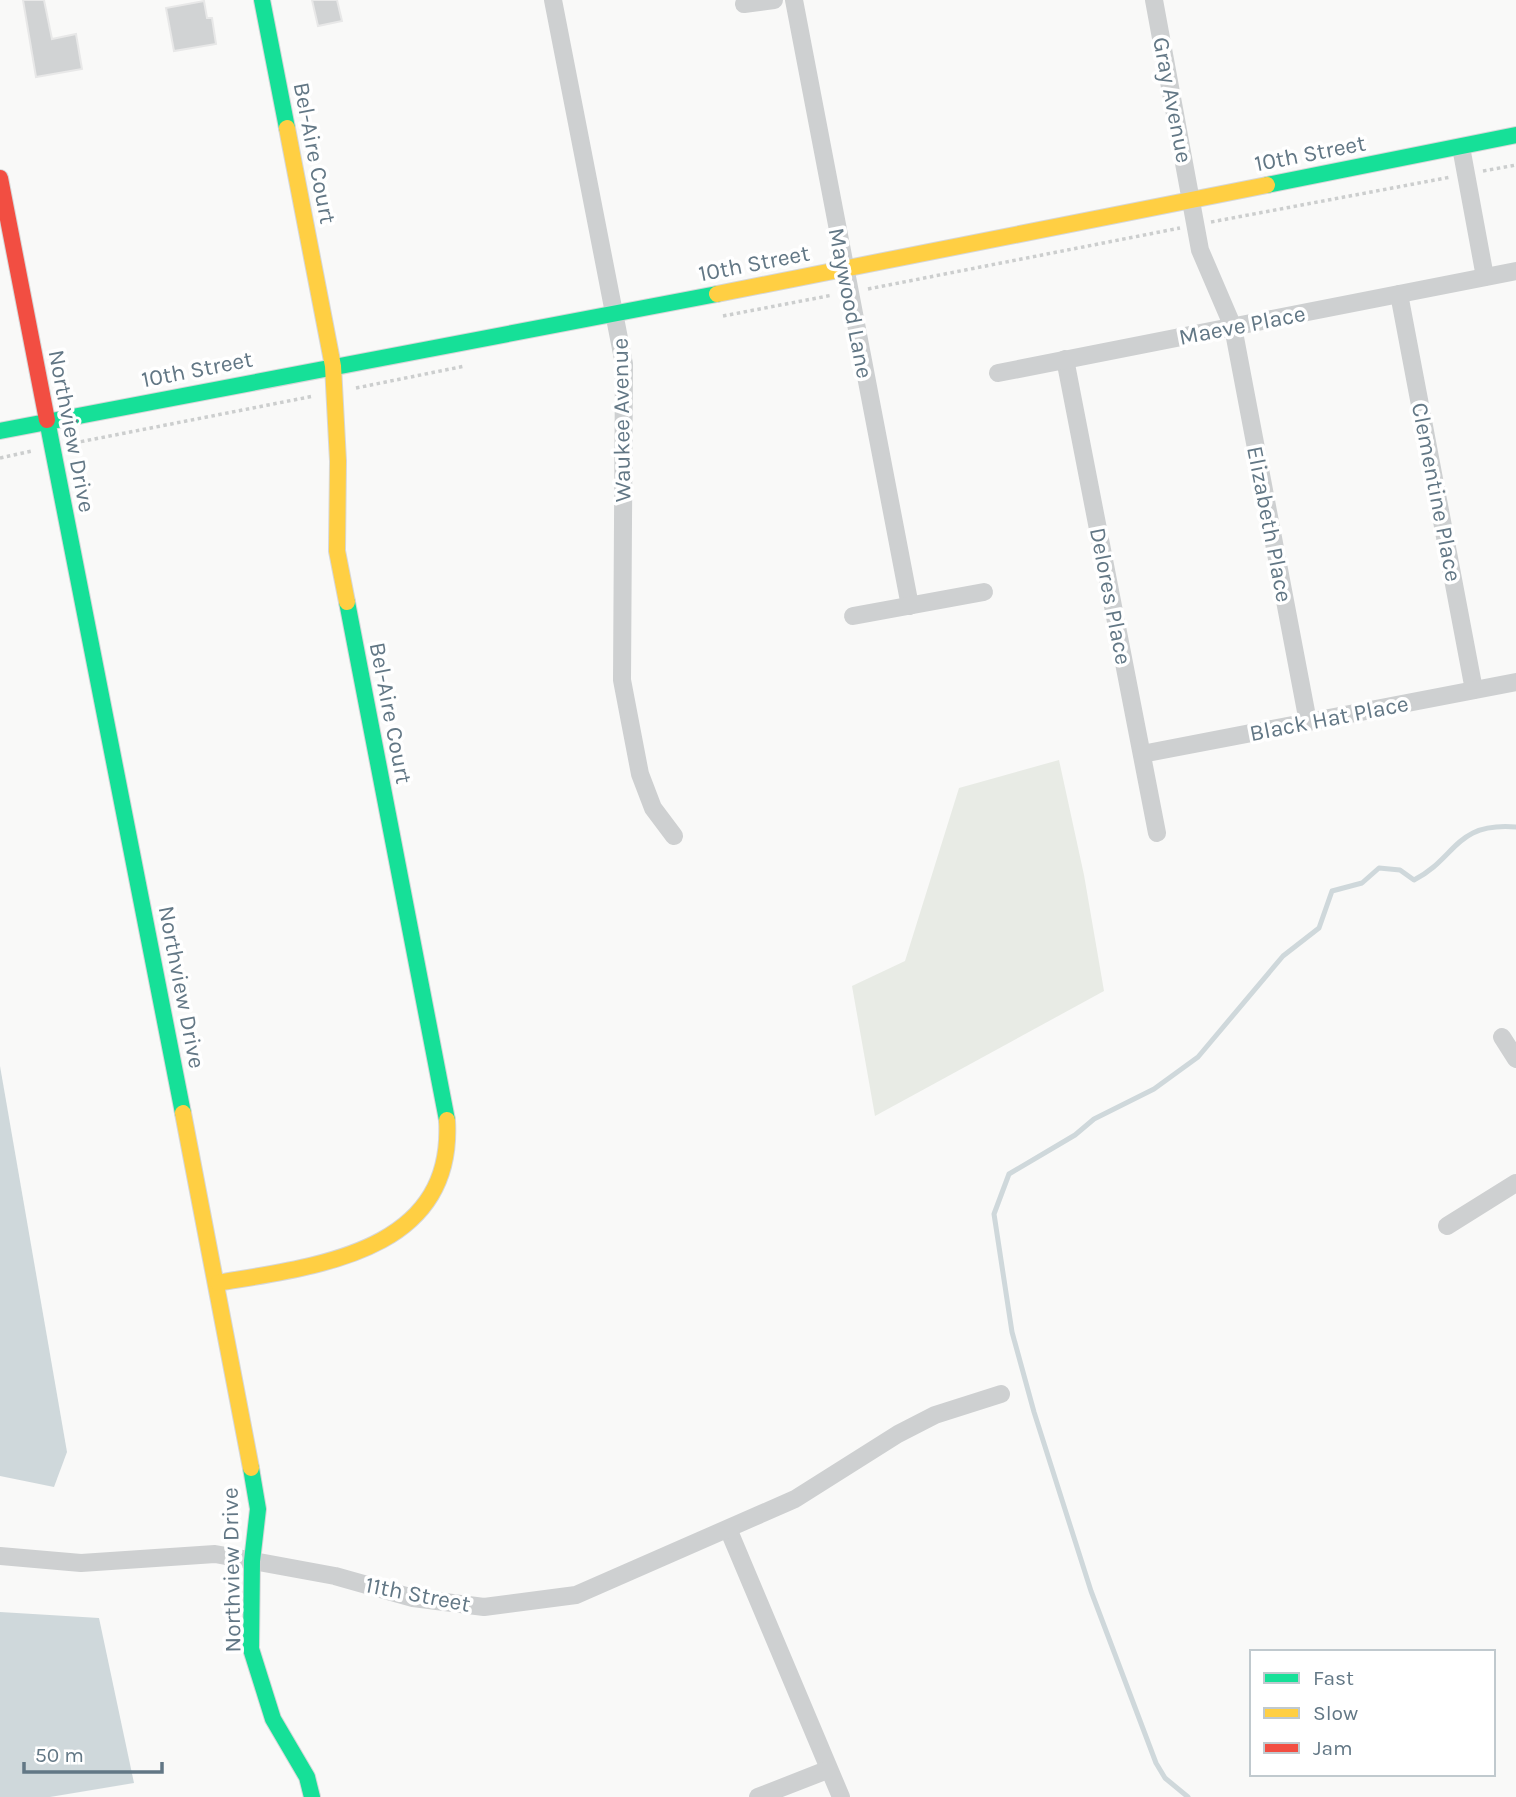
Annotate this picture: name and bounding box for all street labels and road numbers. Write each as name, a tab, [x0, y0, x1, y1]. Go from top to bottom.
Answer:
street label: Gray Avenue	[1147, 35, 1198, 165]
street label: Bel-Aire Court	[288, 80, 342, 227]
street label: 10th Street	[1252, 129, 1368, 177]
street label: Maywood Lane	[823, 225, 878, 381]
street label: 10th Street	[696, 239, 812, 287]
street label: Maeve Place	[1177, 300, 1308, 351]
street label: Waukee Avenue	[607, 338, 636, 502]
street label: 10th Street	[139, 345, 255, 393]
street label: Northview Drive	[42, 347, 101, 515]
street label: Clementine Place	[1406, 400, 1467, 584]
street label: Elizabeth Place	[1241, 444, 1298, 605]
street label: Delores Place	[1084, 525, 1137, 667]
street label: Bel-Aire Court	[364, 640, 418, 787]
street label: Black Hat Place	[1247, 690, 1411, 747]
street label: Northview Drive	[152, 903, 211, 1071]
street label: Northview Drive	[217, 1487, 246, 1653]
street label: 11th Street	[363, 1571, 473, 1618]

